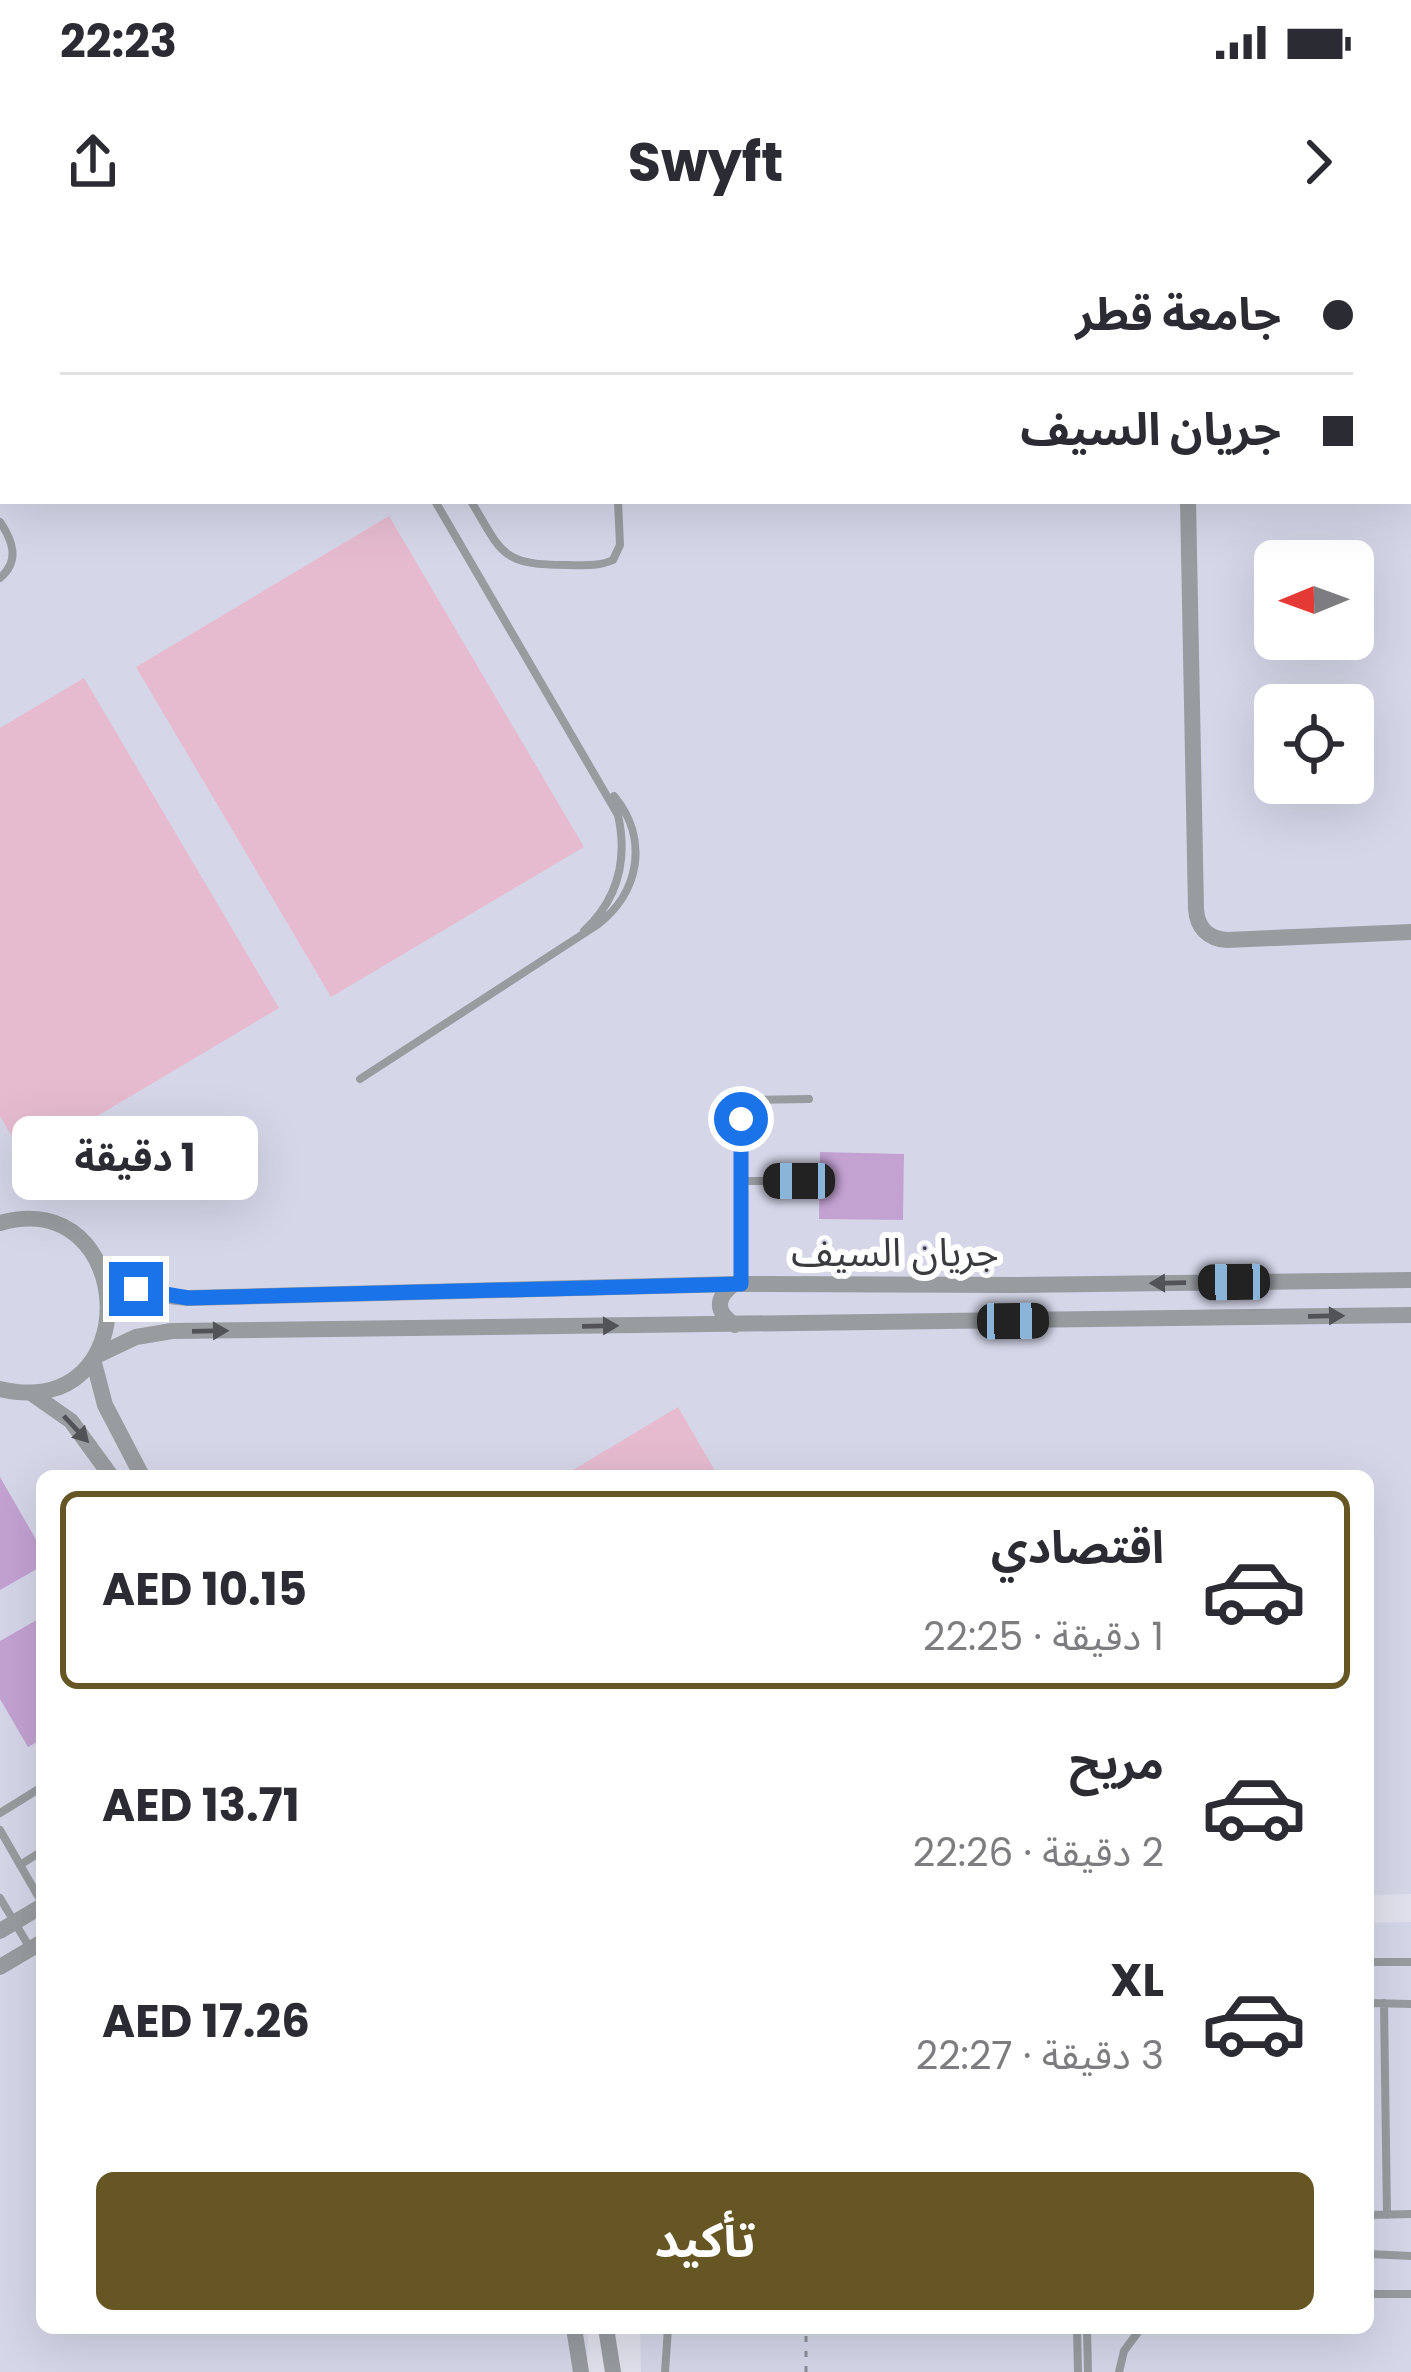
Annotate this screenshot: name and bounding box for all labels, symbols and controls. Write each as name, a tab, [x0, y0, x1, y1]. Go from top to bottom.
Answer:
text: 22:23	[60, 10, 177, 73]
text: Swyft	[628, 124, 783, 200]
icon: share	[60, 129, 126, 195]
icon: forward	[1285, 129, 1351, 195]
text: جامعة قطر	[1076, 283, 1281, 346]
text: جريان السيف	[1020, 398, 1281, 461]
north arrow	[1254, 540, 1374, 660]
map controls	[1254, 540, 1374, 804]
button: locate	[1254, 684, 1374, 804]
route start	[714, 1092, 768, 1146]
callout: 1 دقيقة	[13, 1115, 259, 1199]
text: 1 دقيقة	[74, 1130, 196, 1185]
car	[763, 1163, 835, 1199]
street label: جريان السيف	[791, 1225, 999, 1280]
route end	[109, 1262, 163, 1316]
car	[1198, 1263, 1270, 1301]
one-way arrow	[1148, 1274, 1186, 1293]
car	[977, 1302, 1049, 1340]
one-way arrow	[1308, 1307, 1346, 1326]
one-way arrow	[582, 1317, 620, 1336]
one-way arrow	[192, 1321, 230, 1340]
one-way arrow	[62, 1414, 90, 1443]
text: اقتصادي	[991, 1516, 1164, 1579]
icon: car	[1200, 1536, 1308, 1644]
text: AED 10.15	[102, 1558, 307, 1621]
text: 1 دقيقة · 22:25	[923, 1609, 1164, 1664]
text: مريح	[1069, 1732, 1164, 1795]
icon: car	[1200, 1752, 1308, 1860]
text: AED 13.71	[102, 1774, 300, 1837]
text: 2 دقيقة · 22:26	[913, 1825, 1164, 1880]
text: XL	[1110, 1949, 1164, 2012]
icon: car	[1200, 1968, 1308, 2076]
text: AED 17.26	[102, 1990, 310, 2053]
text: 3 دقيقة · 22:27	[916, 2028, 1164, 2083]
button: تأكيد	[96, 2172, 1314, 2310]

